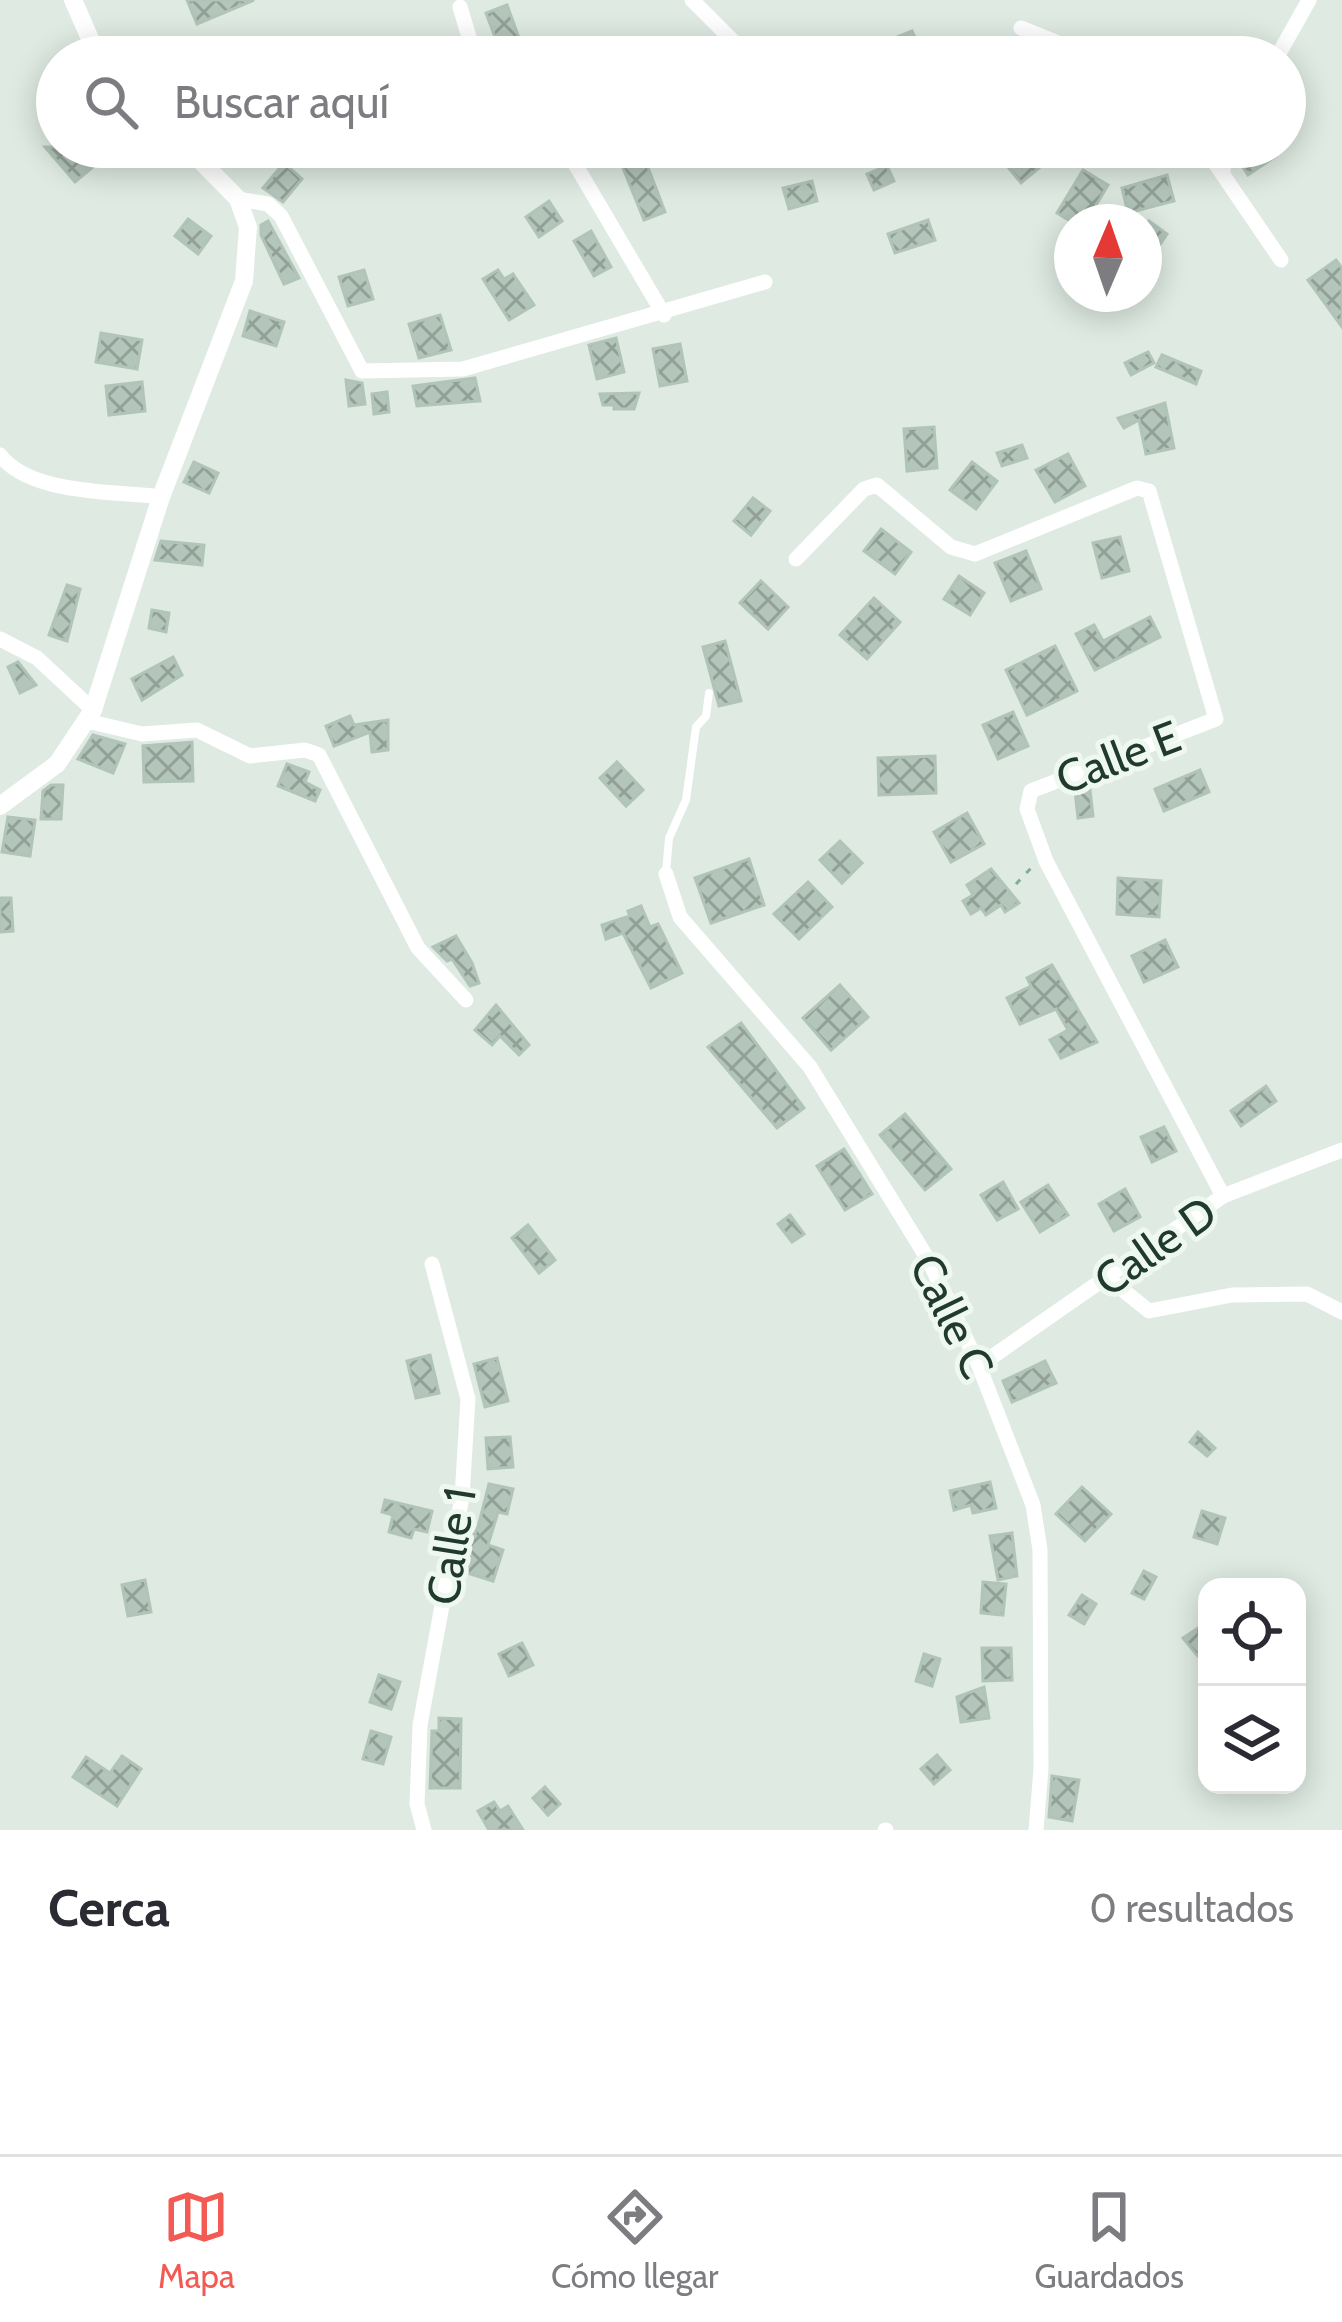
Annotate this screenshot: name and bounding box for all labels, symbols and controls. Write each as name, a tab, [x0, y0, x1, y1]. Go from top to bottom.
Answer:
search box	[36, 36, 1306, 168]
icon: search	[78, 69, 144, 135]
text: Buscar aquí	[174, 75, 389, 129]
north arrow	[1054, 204, 1162, 312]
street label: Calle E	[1048, 709, 1188, 805]
street label: Calle D	[1084, 1185, 1226, 1307]
street label: Calle C	[899, 1245, 1005, 1387]
street label: Calle 1	[415, 1483, 487, 1609]
map controls	[1198, 1578, 1306, 1794]
button: locate	[1198, 1578, 1306, 1686]
button: layers	[1198, 1686, 1306, 1794]
text: Cerca	[48, 1877, 170, 1939]
text: 0 resultados	[1090, 1884, 1294, 1932]
tab: Mapa	[158, 2184, 235, 2296]
tab: Cómo llegar	[551, 2184, 718, 2296]
tab: Guardados	[1035, 2184, 1184, 2296]

